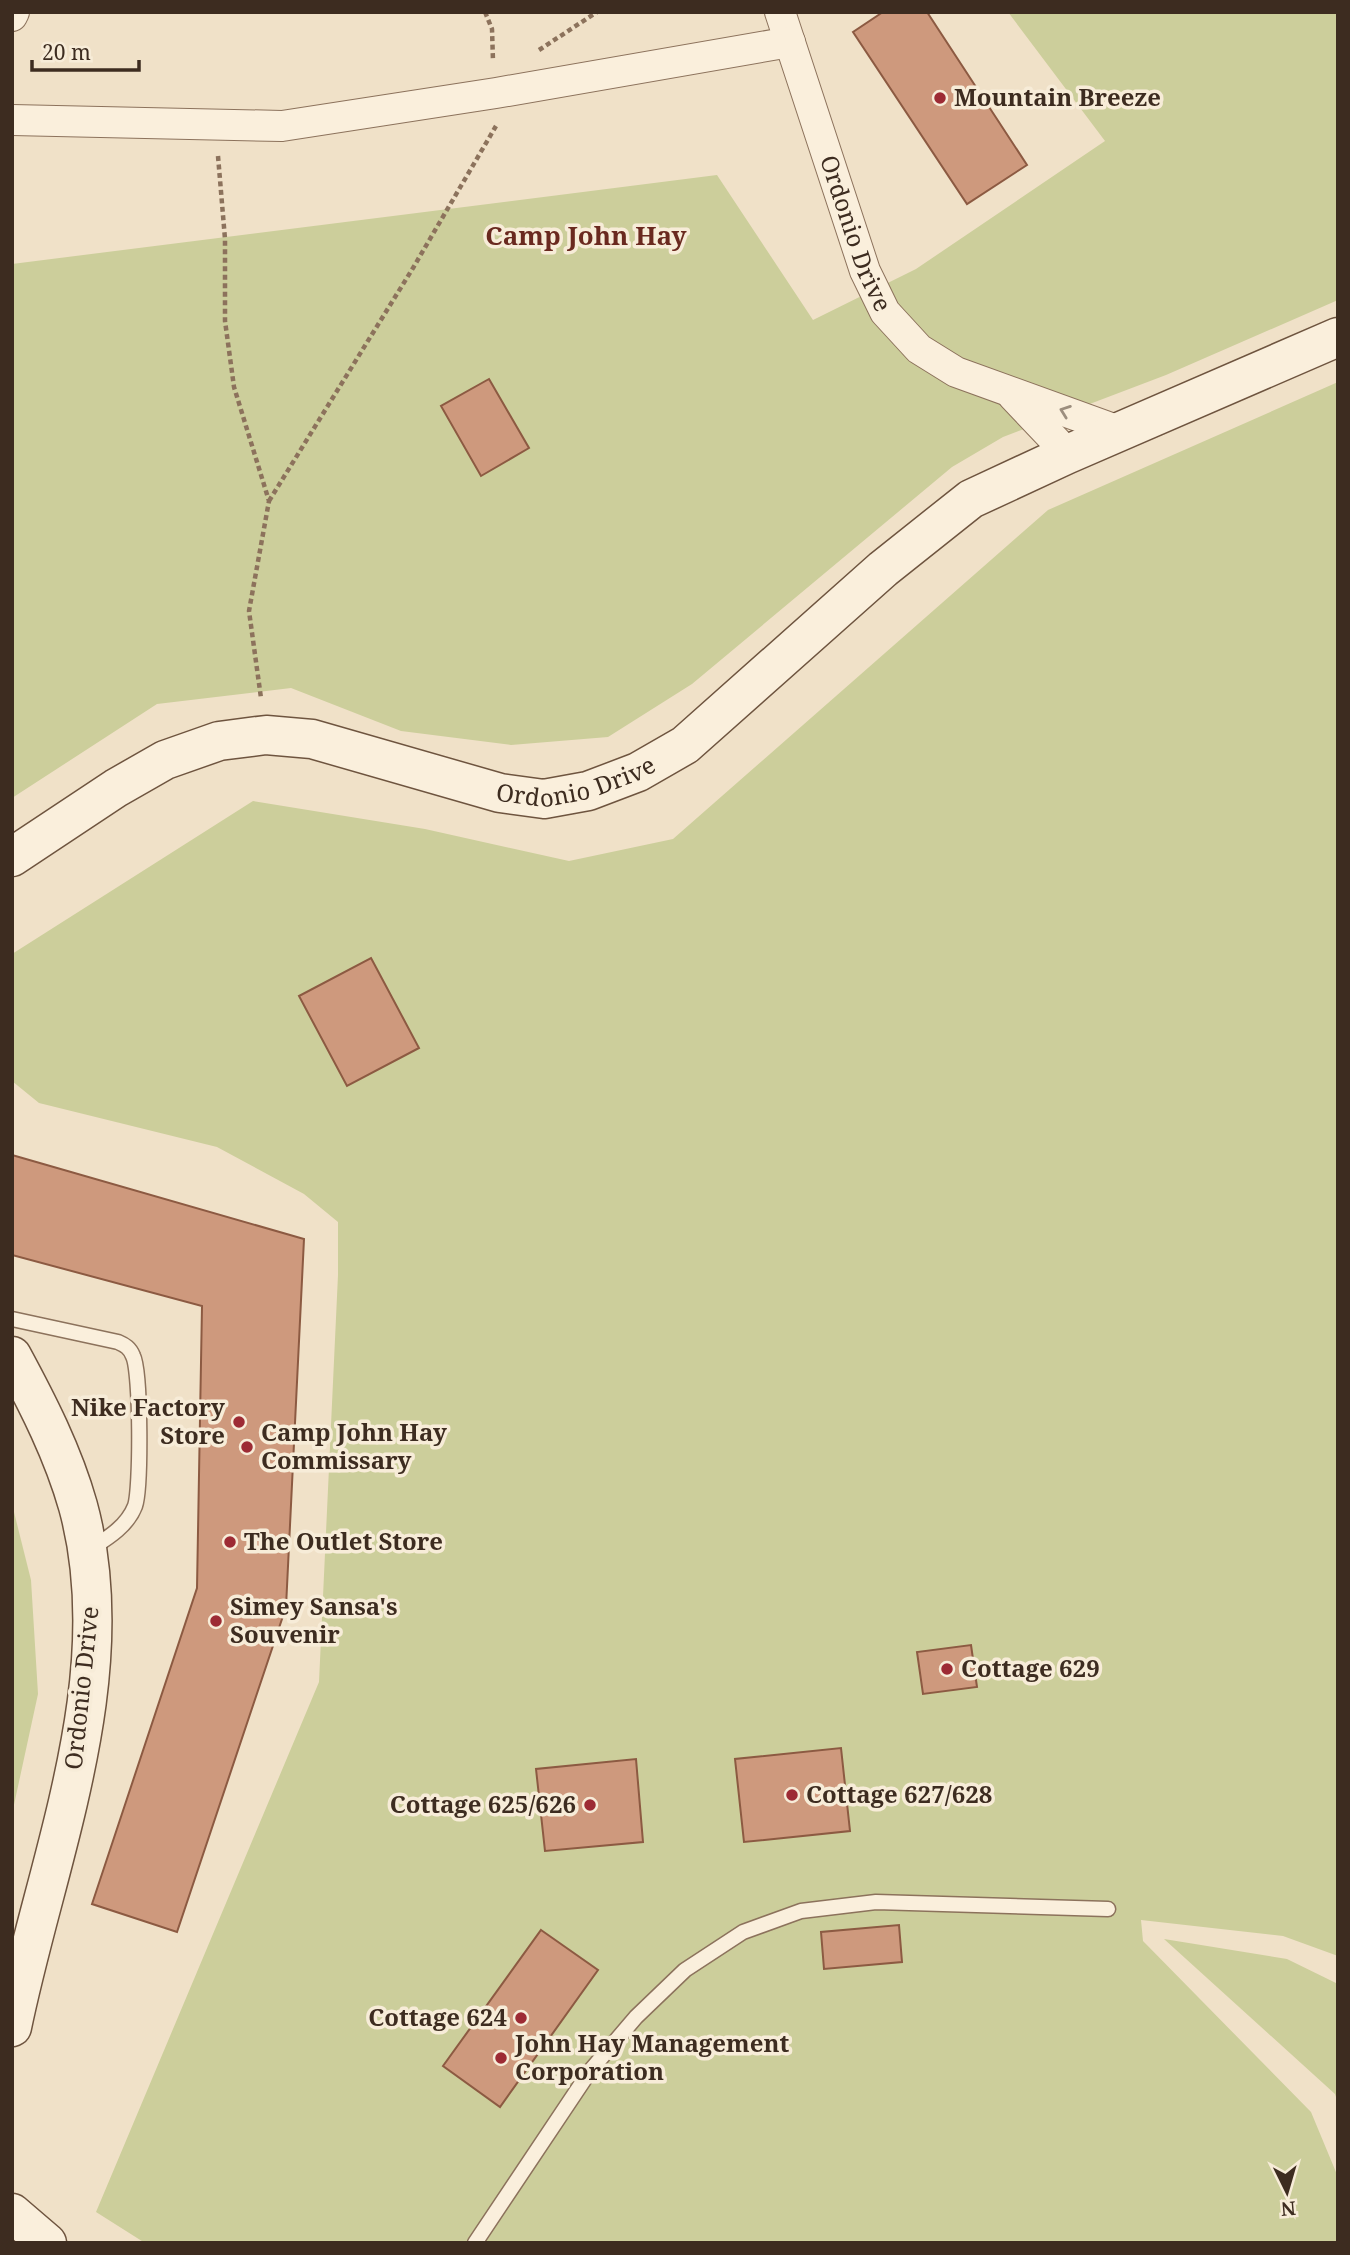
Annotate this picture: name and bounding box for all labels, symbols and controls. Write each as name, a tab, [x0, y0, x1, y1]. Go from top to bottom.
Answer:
scale bar	[32, 28, 138, 72]
text: 20 m	[42, 38, 91, 66]
place label: Mountain Breeze	[954, 80, 1161, 113]
marker: Mountain Breeze	[932, 90, 948, 106]
street label: Ordonio Drive	[813, 151, 900, 317]
district label: Camp John Hay	[485, 217, 688, 253]
one-way arrow	[1059, 405, 1071, 419]
street label: Ordonio Drive	[494, 748, 661, 815]
place label: Nike Factory Store	[71, 1390, 225, 1451]
marker: Nike Factory Store	[231, 1414, 247, 1430]
place label: Camp John Hay Commissary	[261, 1415, 447, 1476]
marker: Camp John Hay Commissary	[239, 1439, 255, 1455]
place label: The Outlet Store	[244, 1524, 443, 1557]
marker: The Outlet Store	[222, 1534, 238, 1550]
place label: Simey Sansa's Souvenir	[230, 1589, 398, 1650]
street label: Ordonio Drive	[56, 1605, 105, 1771]
marker: Simey Sansa's Souvenir	[208, 1613, 224, 1629]
place label: Cottage 629	[961, 1651, 1100, 1684]
marker: Cottage 629	[939, 1661, 955, 1677]
place label: Cottage 627/628	[806, 1777, 992, 1810]
place label: Cottage 625/626	[390, 1787, 576, 1820]
marker: Cottage 627/628	[784, 1787, 800, 1803]
marker: Cottage 625/626	[582, 1797, 598, 1813]
place label: Cottage 624	[368, 2000, 507, 2033]
marker: Cottage 624	[513, 2010, 529, 2026]
place label: John Hay Management Corporation	[514, 2026, 789, 2087]
marker: John Hay Management Corporation	[493, 2050, 509, 2066]
north arrow	[1252, 2157, 1322, 2227]
text: N	[1280, 2195, 1297, 2223]

